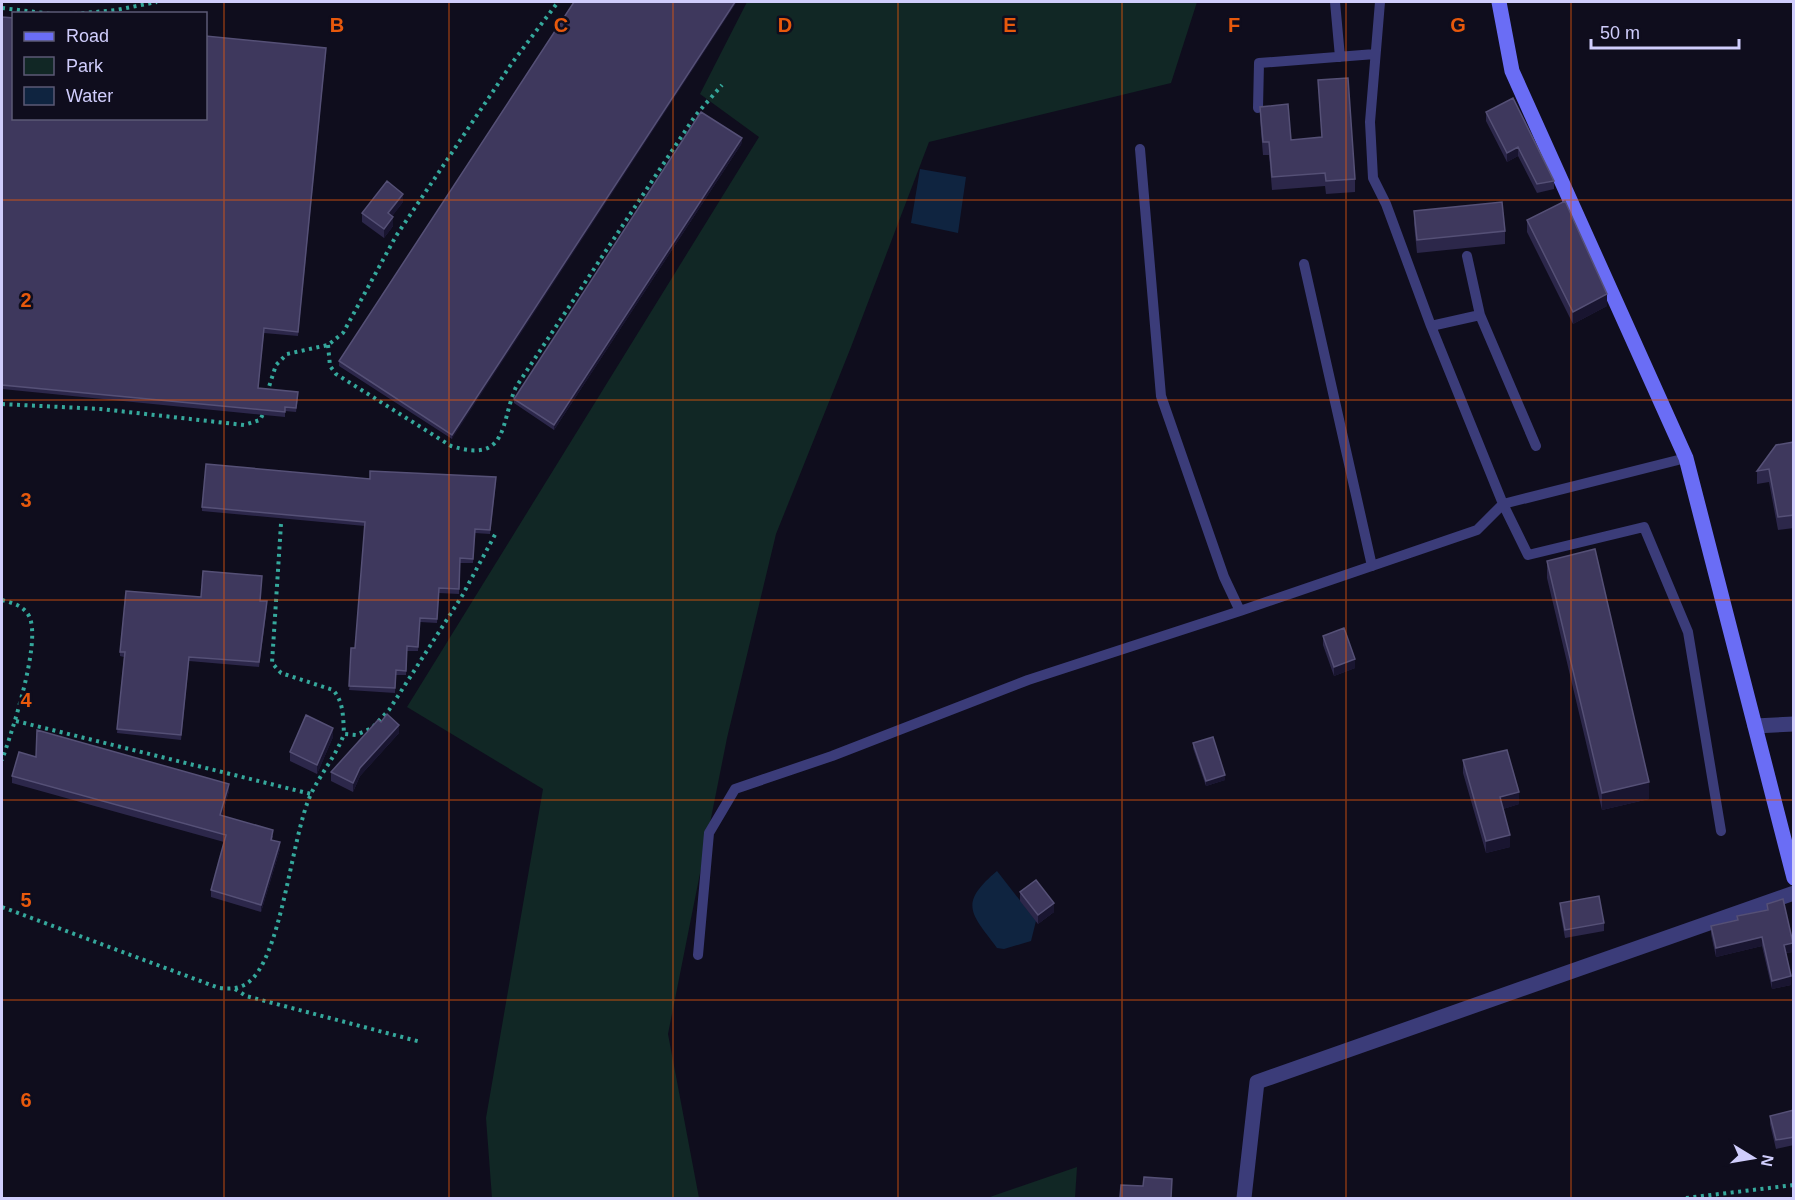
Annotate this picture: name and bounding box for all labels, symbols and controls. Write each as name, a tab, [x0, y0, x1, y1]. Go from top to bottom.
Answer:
legend	[12, 12, 207, 120]
scale bar	[1591, 12, 1740, 50]
text: B	[330, 14, 344, 36]
text: C	[554, 14, 568, 36]
text: D	[778, 14, 792, 36]
text: E	[1003, 14, 1017, 36]
text: F	[1228, 14, 1240, 36]
text: G	[1450, 14, 1466, 36]
text: 50 m	[1600, 23, 1640, 43]
text: Road	[66, 26, 109, 46]
text: Park	[66, 56, 104, 76]
text: Water	[66, 86, 113, 106]
text: 2	[20, 289, 32, 311]
text: 3	[20, 489, 32, 511]
text: 4	[20, 689, 32, 711]
text: 5	[20, 889, 32, 911]
text: 6	[20, 1089, 32, 1111]
north arrow	[1723, 1128, 1783, 1188]
text: N	[1758, 1153, 1777, 1168]

